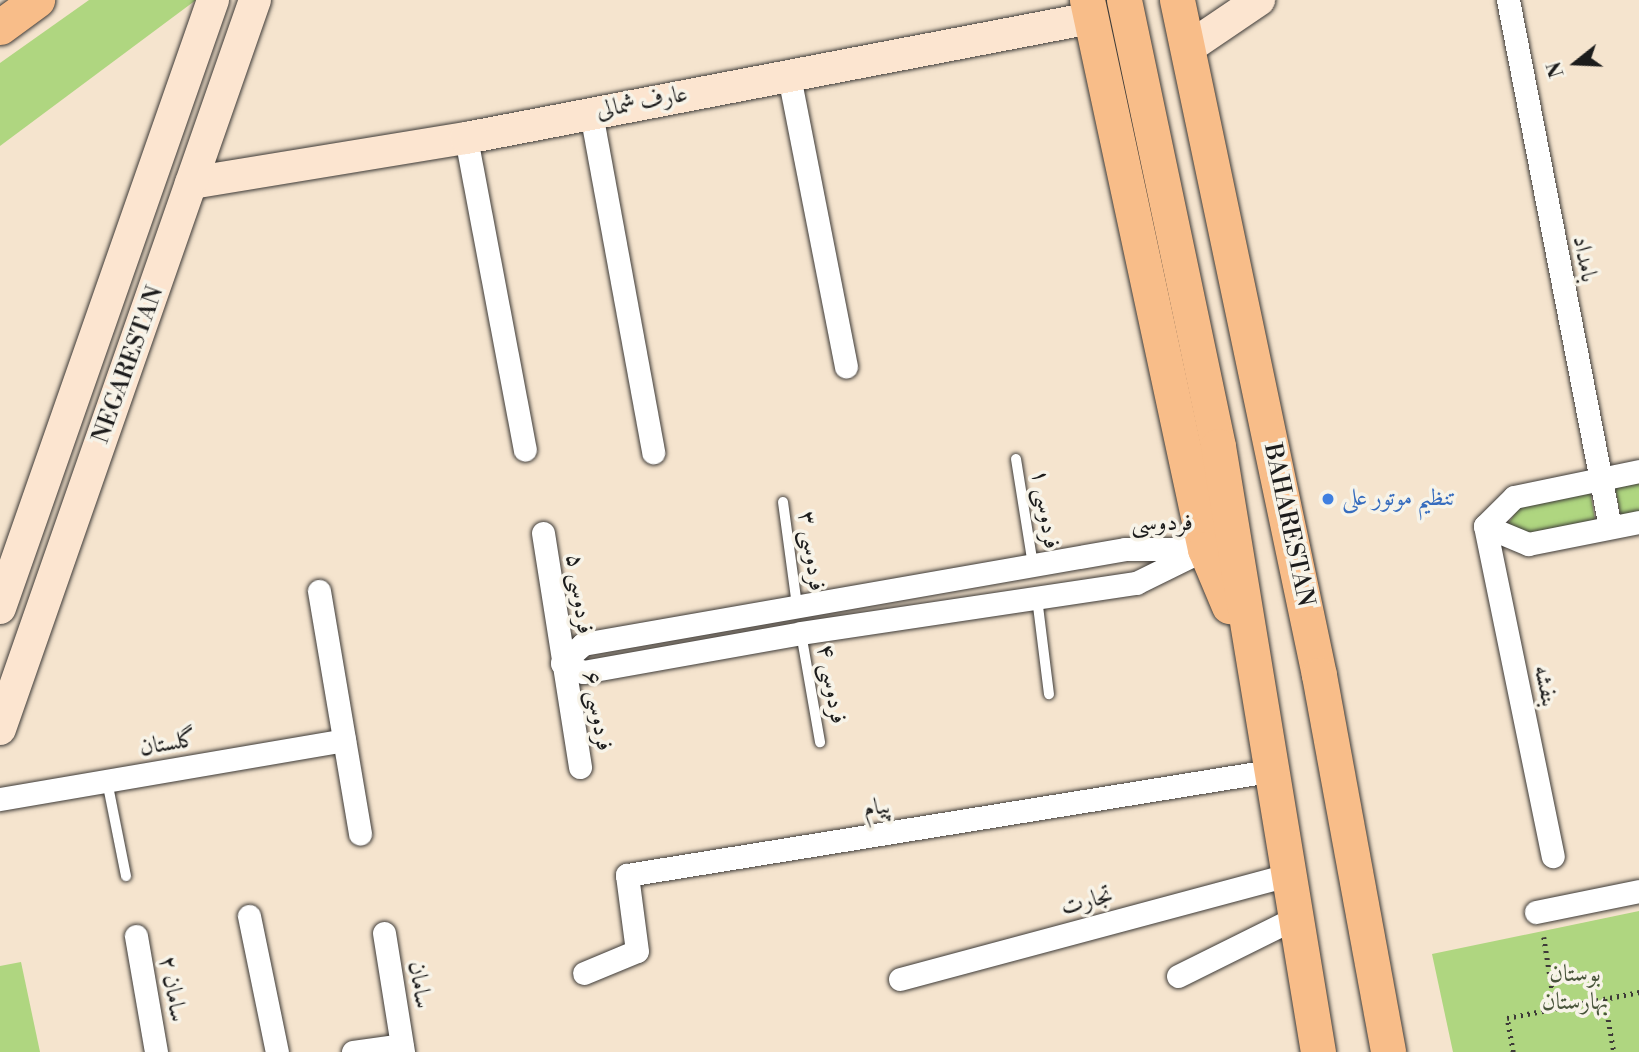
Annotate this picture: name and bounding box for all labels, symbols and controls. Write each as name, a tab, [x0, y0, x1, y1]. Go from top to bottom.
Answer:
north arrow	[1541, 28, 1611, 98]
text: N	[1542, 59, 1570, 80]
street label: عارف شمالی	[594, 80, 690, 126]
street label: بامداد	[1565, 233, 1603, 285]
street label: NEGARESTAN	[87, 282, 171, 448]
street label: BAHARESTAN	[1257, 441, 1319, 609]
street label: فردوسی ۱	[1024, 467, 1066, 551]
place label: تنظیم موتور علی	[1342, 485, 1456, 513]
marker: تنظیم موتور علی	[1320, 491, 1336, 507]
street label: فردوسی ۳	[791, 509, 831, 593]
street label: فردوسی	[1131, 510, 1193, 538]
street label: فردوسی ۵	[559, 552, 599, 636]
street label: فردوسی ۴	[810, 642, 852, 726]
street label: بنفشه	[1527, 663, 1563, 709]
street label: فردوسی ۶	[576, 669, 618, 753]
street label: گلستان	[137, 725, 199, 763]
street label: پیام	[861, 792, 893, 824]
street label: تجارت	[1058, 881, 1116, 923]
street label: سامان ۲	[152, 954, 192, 1024]
street label: سامان	[401, 959, 437, 1011]
park label: بوستان بهارستان	[1542, 961, 1608, 1017]

